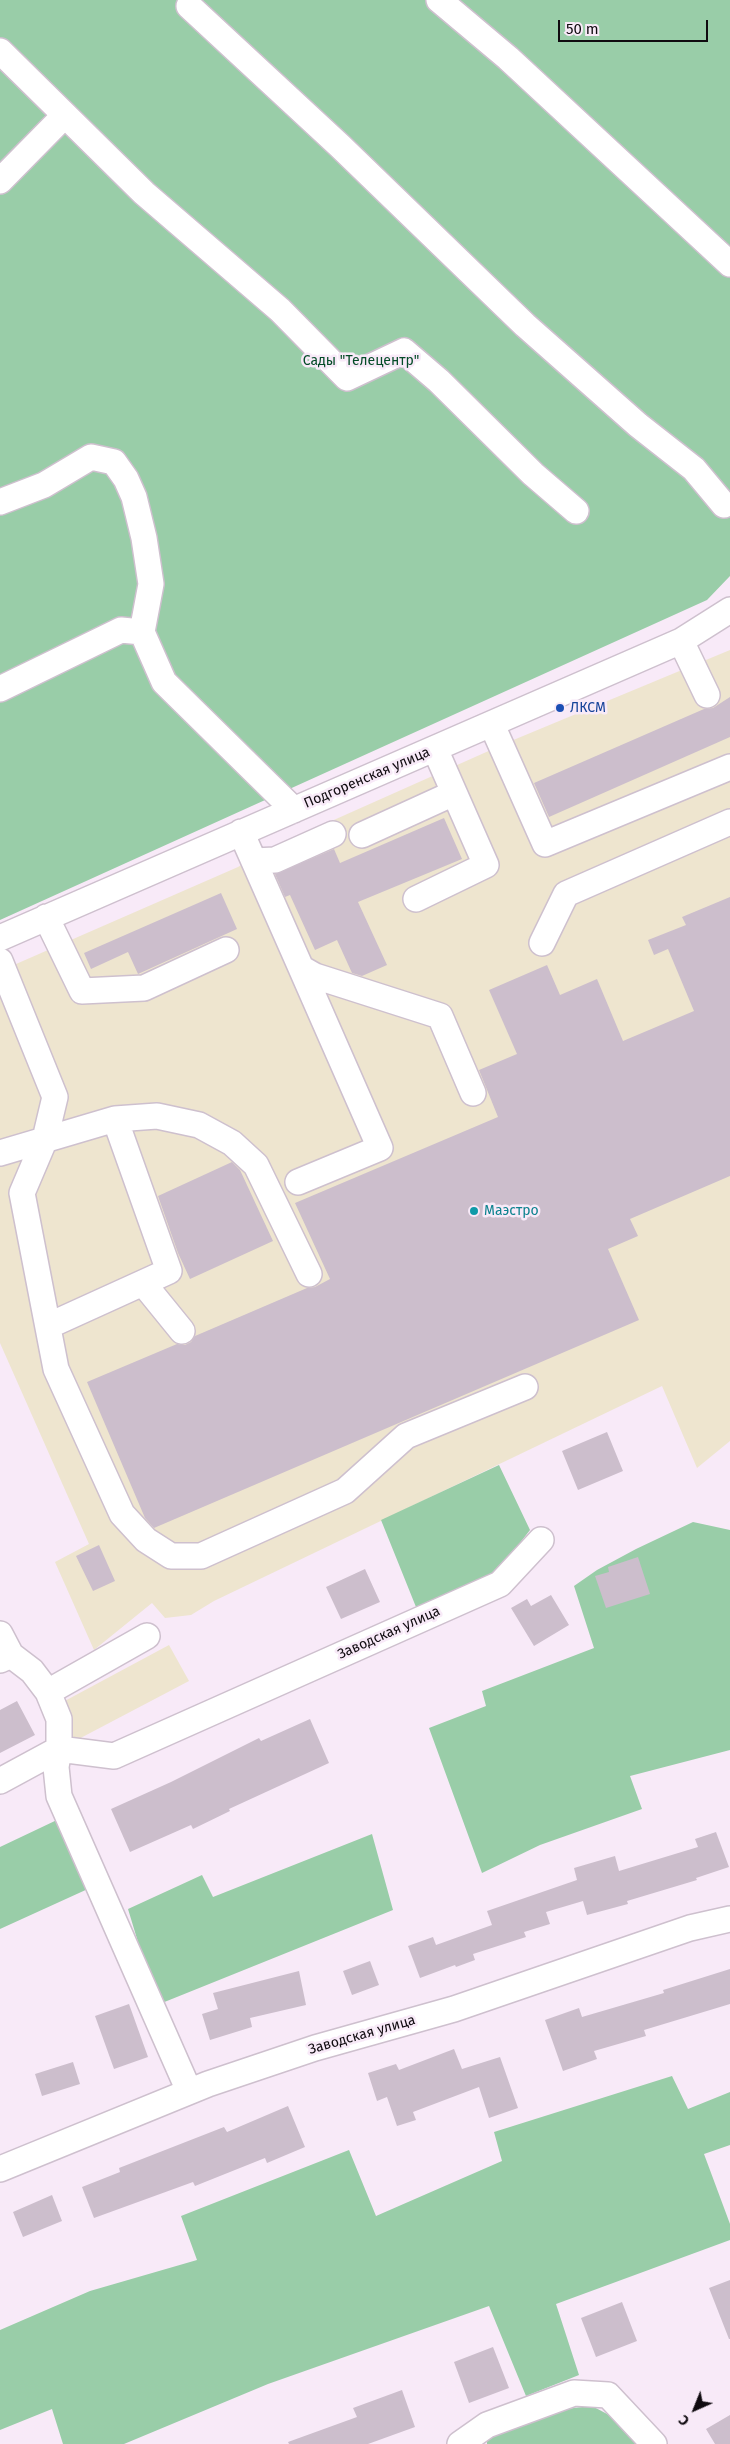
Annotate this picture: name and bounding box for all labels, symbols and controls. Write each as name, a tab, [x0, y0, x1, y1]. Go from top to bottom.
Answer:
scale bar	[560, 10, 710, 42]
text: 50 m	[566, 20, 599, 38]
park label: Сады "Телецентр"	[303, 353, 419, 369]
place label: ЛКСМ	[570, 700, 606, 716]
marker: ЛКСМ	[554, 702, 566, 714]
street label: Подгоренская улица	[302, 744, 432, 812]
place label: Маэстро	[484, 1203, 539, 1219]
marker: Маэстро	[468, 1205, 480, 1217]
street label: Заводская улица	[335, 1603, 443, 1663]
street label: Заводская улица	[307, 2012, 417, 2058]
north arrow	[670, 2384, 720, 2434]
text: С	[675, 2411, 693, 2429]

